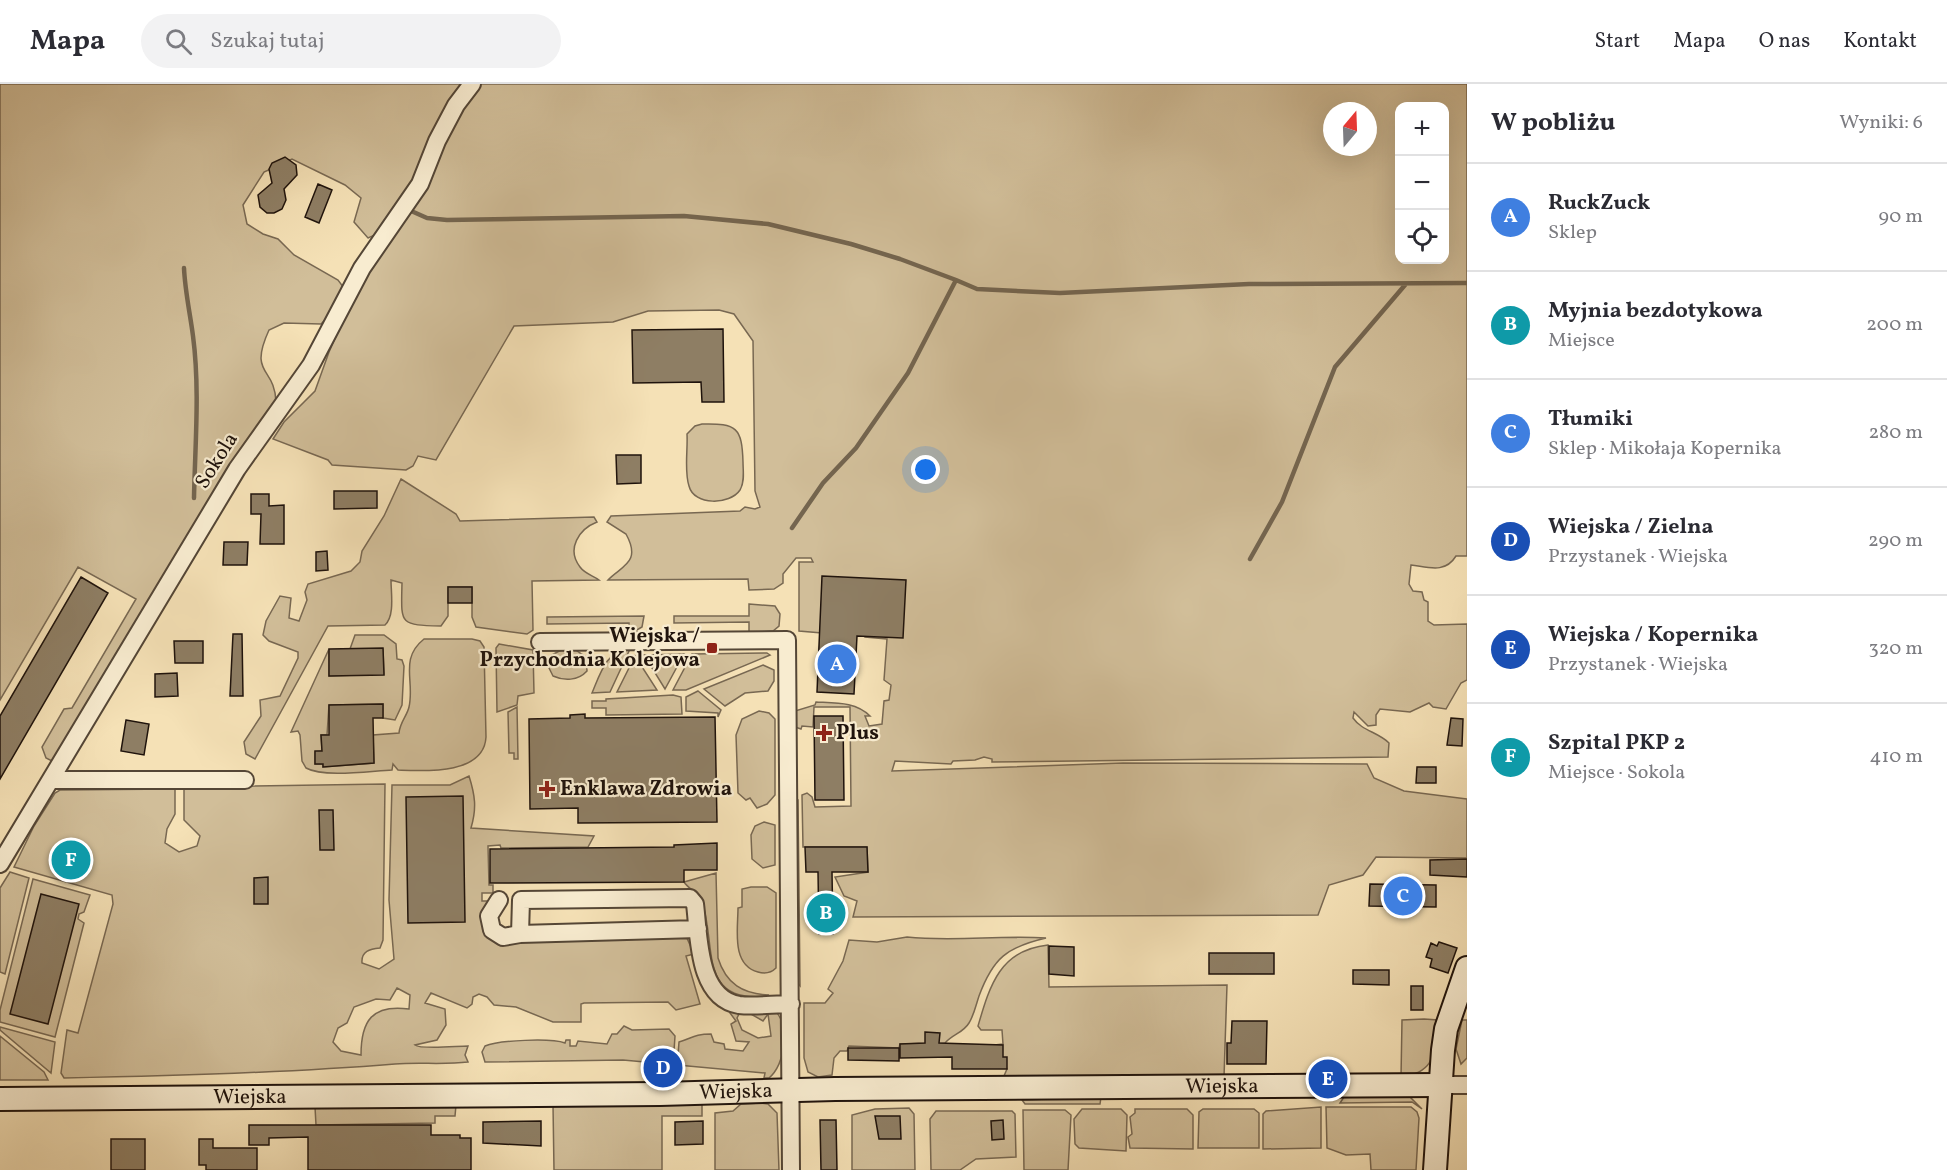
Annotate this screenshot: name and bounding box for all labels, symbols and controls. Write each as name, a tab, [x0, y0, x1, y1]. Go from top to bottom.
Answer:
search box	[141, 14, 561, 68]
text: Mapa	[30, 22, 105, 61]
icon: search	[162, 25, 195, 58]
text: Szukaj tutaj	[210, 26, 324, 57]
text: Start	[1595, 27, 1640, 56]
text: Mapa	[1673, 27, 1726, 56]
text: O nas	[1759, 27, 1810, 56]
text: Kontakt	[1843, 27, 1917, 56]
north arrow	[1323, 102, 1377, 156]
map controls	[1395, 102, 1449, 264]
button: +	[1395, 102, 1449, 156]
text: W pobliżu	[1491, 105, 1615, 141]
text: Wyniki: 6	[1839, 109, 1923, 137]
button: −	[1395, 156, 1449, 210]
text: RuckZuck	[1548, 188, 1650, 219]
text: A	[1503, 203, 1518, 231]
text: 90 m	[1879, 203, 1923, 231]
button: locate	[1395, 210, 1449, 264]
text: Sklep	[1548, 219, 1597, 247]
text: Myjnia bezdotykowa	[1548, 296, 1763, 327]
text: B	[1504, 311, 1517, 339]
text: 200 m	[1866, 311, 1923, 339]
text: Miejsce	[1548, 327, 1615, 355]
text: Tłumiki	[1548, 404, 1633, 435]
text: C	[1504, 419, 1517, 447]
text: 280 m	[1868, 419, 1923, 447]
street label: Sokola	[188, 427, 246, 495]
text: Sklep · Mikołaja Kopernika	[1548, 435, 1782, 463]
your location	[911, 455, 940, 484]
text: Wiejska / Zielna	[1548, 512, 1713, 543]
text: D	[1503, 527, 1518, 555]
text: 290 m	[1868, 527, 1923, 555]
text: Przystanek · Wiejska	[1548, 543, 1728, 571]
text: Wiejska / Kopernika	[1548, 620, 1758, 651]
place label: Wiejska / Przychodnia Kolejowa	[480, 622, 700, 675]
text: E	[1504, 635, 1517, 663]
text: 320 m	[1868, 635, 1923, 663]
marker: Wiejska / Przychodnia Kolejowa	[705, 641, 719, 655]
pin: A	[818, 642, 856, 686]
text: Przystanek · Wiejska	[1548, 651, 1728, 679]
place label: Plus	[836, 719, 879, 748]
marker: Plus	[817, 726, 831, 740]
text: Szpital PKP 2	[1548, 728, 1685, 759]
text: F	[1505, 743, 1516, 771]
text: 410 m	[1870, 743, 1923, 771]
text: Miejsce · Sokola	[1548, 759, 1685, 787]
place label: Enklawa Zdrowia	[560, 775, 732, 804]
marker: Enklawa Zdrowia	[538, 780, 556, 798]
pin: F	[52, 838, 90, 882]
pin: C	[1384, 874, 1422, 918]
pin: B	[806, 890, 846, 936]
pin: D	[644, 1046, 682, 1090]
pin: E	[1308, 1056, 1348, 1102]
street label: Wiejska	[1185, 1072, 1259, 1101]
street label: Wiejska	[699, 1076, 773, 1107]
street label: Wiejska	[213, 1082, 287, 1112]

